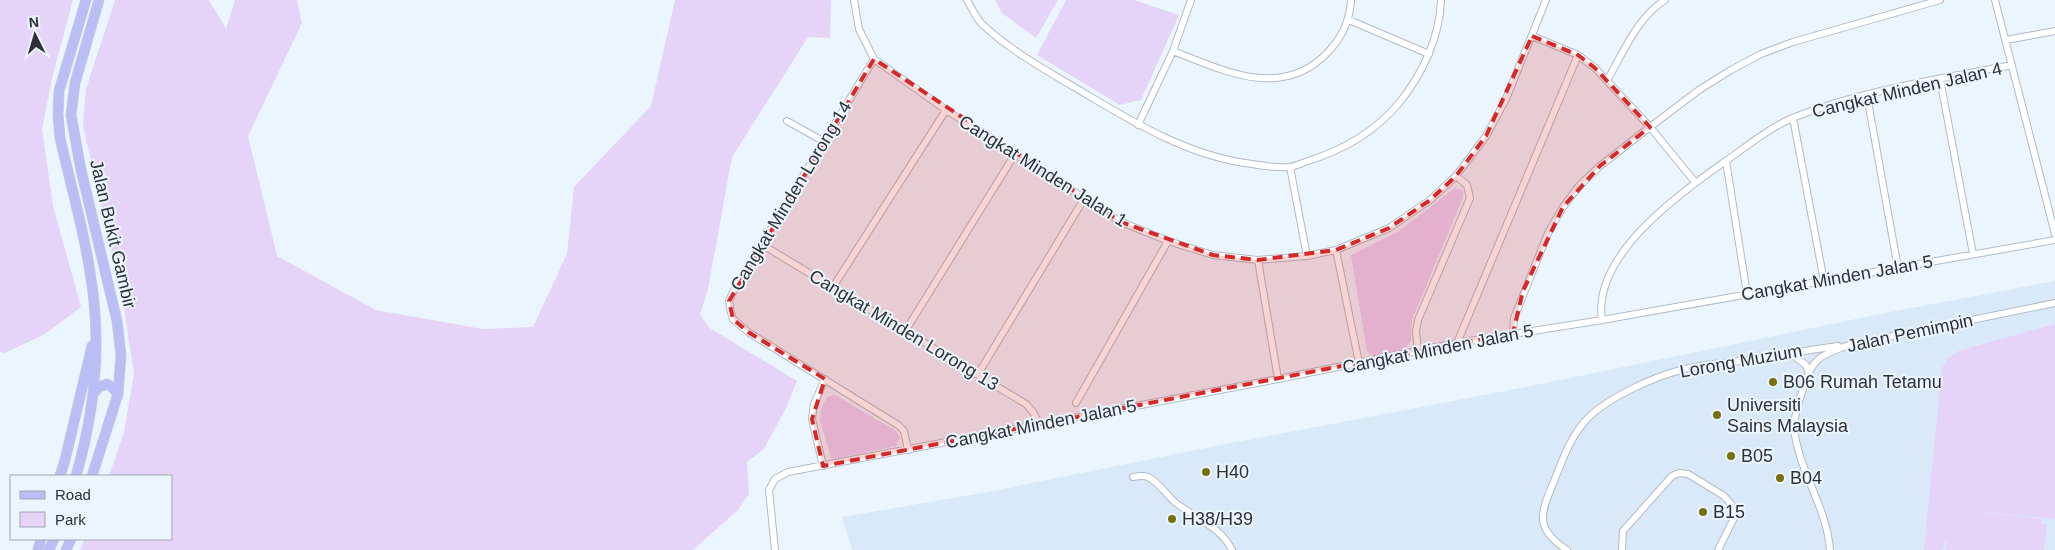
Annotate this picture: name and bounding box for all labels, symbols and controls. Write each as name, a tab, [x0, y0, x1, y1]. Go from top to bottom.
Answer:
north arrow	[10, 10, 60, 60]
text: N	[28, 14, 40, 30]
street label: Cangkat Minden Jalan 4	[1810, 58, 2004, 122]
street label: Cangkat Minden Lorong 14	[727, 98, 855, 294]
street label: Cangkat Minden Jalan 1	[955, 111, 1131, 231]
street label: Jalan Bukit Gambir	[86, 158, 140, 310]
street label: Cangkat Minden Jalan 5	[1740, 251, 1934, 305]
street label: Cangkat Minden Lorong 13	[806, 266, 1002, 394]
street label: Jalan Pemimpin	[1845, 310, 1975, 356]
street label: Cangkat Minden Jalan 5	[1341, 321, 1535, 377]
street label: Lorong Muzium	[1678, 340, 1804, 382]
place label: B06 Rumah Tetamu	[1783, 372, 1942, 392]
marker: B06 Rumah Tetamu	[1767, 376, 1779, 388]
place label: Universiti Sains Malaysia	[1727, 395, 1849, 436]
street label: Cangkat Minden Jalan 5	[944, 396, 1138, 452]
marker: Universiti Sains Malaysia	[1711, 409, 1723, 421]
place label: B05	[1741, 446, 1773, 466]
marker: B05	[1725, 450, 1737, 462]
place label: H40	[1216, 462, 1249, 482]
marker: H40	[1200, 466, 1212, 478]
place label: B04	[1790, 468, 1822, 488]
marker: B04	[1774, 472, 1786, 484]
legend	[10, 475, 172, 540]
text: Road	[55, 486, 91, 503]
place label: B15	[1713, 502, 1745, 522]
marker: B15	[1697, 506, 1709, 518]
place label: H38/H39	[1182, 509, 1253, 529]
text: Park	[55, 511, 86, 528]
marker: H38/H39	[1166, 513, 1178, 525]

